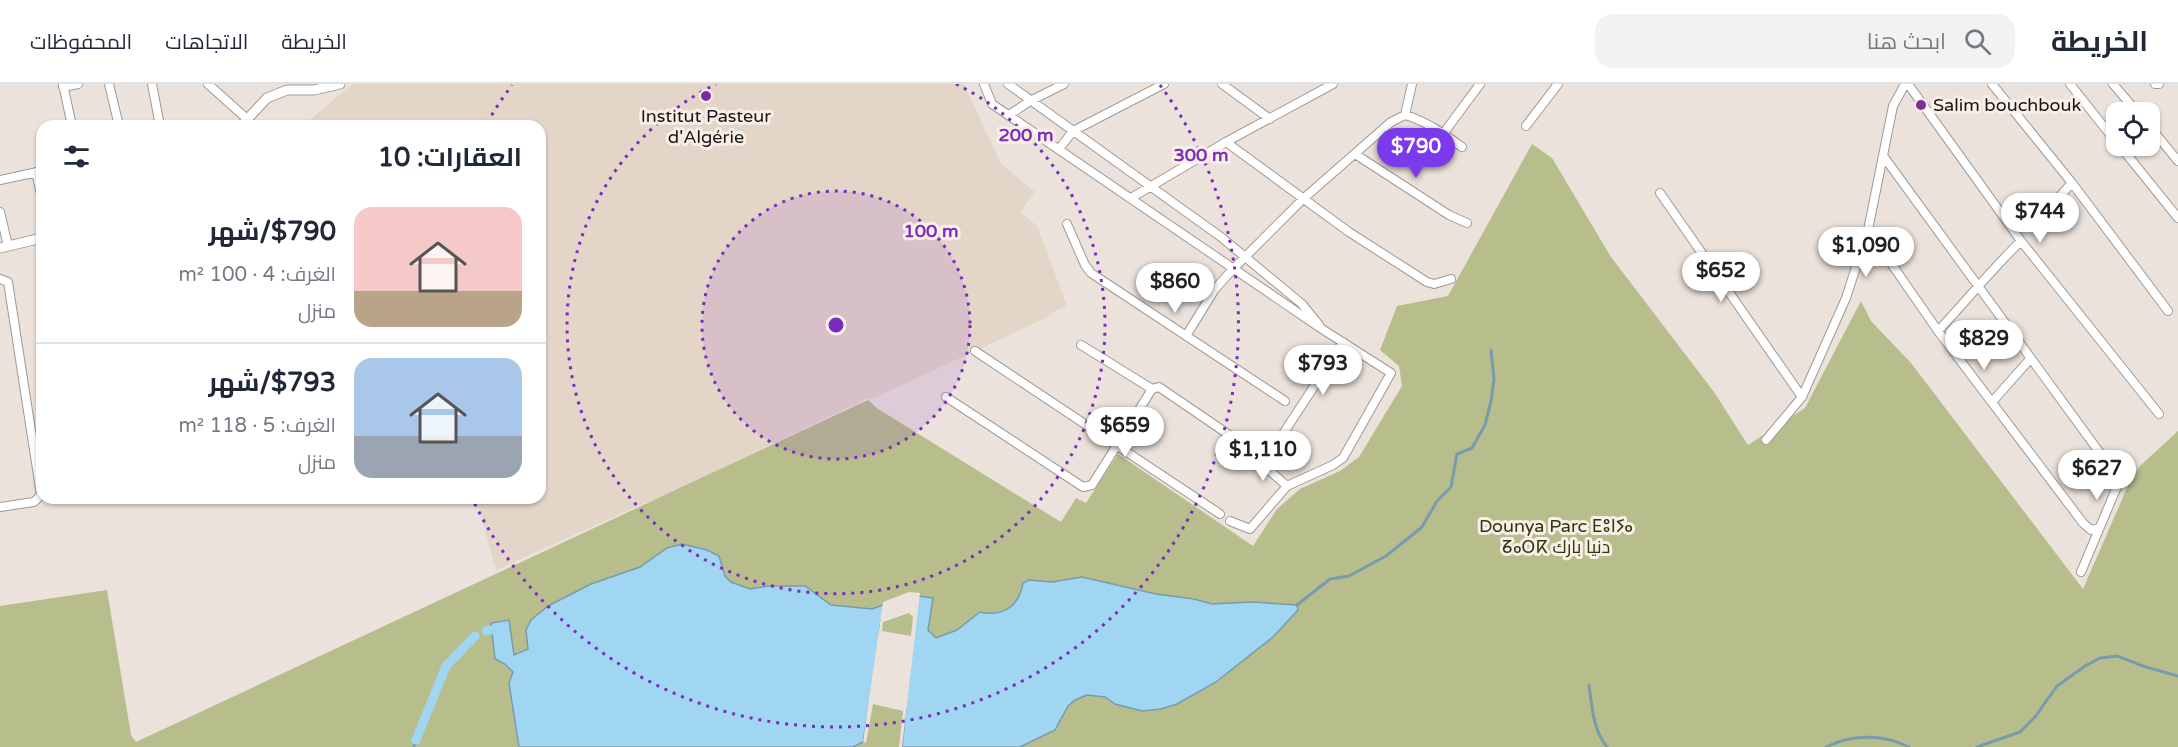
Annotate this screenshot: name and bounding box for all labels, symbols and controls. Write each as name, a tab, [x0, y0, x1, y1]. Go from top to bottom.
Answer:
search box	[1595, 14, 2015, 68]
icon: search	[1961, 25, 1994, 58]
text: الخريطة	[2051, 25, 2148, 59]
text: ابحث هنا	[1867, 29, 1946, 55]
text: المحفوظات	[30, 30, 132, 55]
text: الاتجاهات	[165, 30, 248, 55]
text: الخريطة	[281, 30, 347, 55]
marker: Institut Pasteur d'Algérie	[699, 89, 713, 103]
place label: Salim bouchbouk	[1933, 94, 2081, 116]
marker: Salim bouchbouk	[1914, 98, 1928, 112]
map controls	[2106, 102, 2160, 156]
button: locate	[2106, 102, 2160, 156]
place label: Institut Pasteur d'Algérie	[641, 105, 771, 148]
text: 200 m	[998, 124, 1054, 146]
pin: $790	[1380, 128, 1452, 179]
text: $790	[1391, 135, 1441, 159]
icon: filters	[60, 140, 93, 173]
text: العقارات: 10	[378, 142, 522, 173]
text: 300 m	[1173, 144, 1229, 166]
pin: $744	[2004, 193, 2076, 244]
text: $744	[2015, 200, 2065, 224]
text: $790/شهر	[209, 216, 336, 247]
text: 100 m	[903, 220, 959, 242]
pin: $1,090	[1817, 227, 1915, 278]
icon: home	[402, 231, 474, 303]
text: $1,090	[1832, 234, 1900, 258]
pin: $652	[1685, 252, 1757, 303]
text: $652	[1696, 259, 1746, 283]
text: الغرف: 4 · 100 m²	[179, 263, 336, 287]
pin: $860	[1139, 263, 1211, 314]
text: $860	[1150, 270, 1200, 294]
text: منزل	[298, 300, 336, 324]
centre of rings	[826, 315, 846, 335]
pin: $829	[1948, 320, 2020, 371]
text: $829	[1959, 327, 2009, 351]
pin: $793	[1287, 345, 1359, 396]
text: $793	[1298, 352, 1348, 376]
text: $793/شهر	[209, 367, 336, 398]
icon: home	[402, 382, 474, 454]
pin: $659	[1089, 407, 1161, 458]
text: الغرف: 5 · 118 m²	[179, 414, 336, 438]
text: $659	[1100, 414, 1150, 438]
pin: $1,110	[1214, 431, 1312, 482]
text: $1,110	[1229, 438, 1297, 462]
pin: $627	[2061, 450, 2133, 501]
text: منزل	[298, 451, 336, 475]
text: $627	[2072, 457, 2122, 481]
park label: Dounya Parc ⴹⵓⵏⵢⴰ ⵒⴰⵔⴽ دنيا بارك	[1479, 515, 1633, 558]

